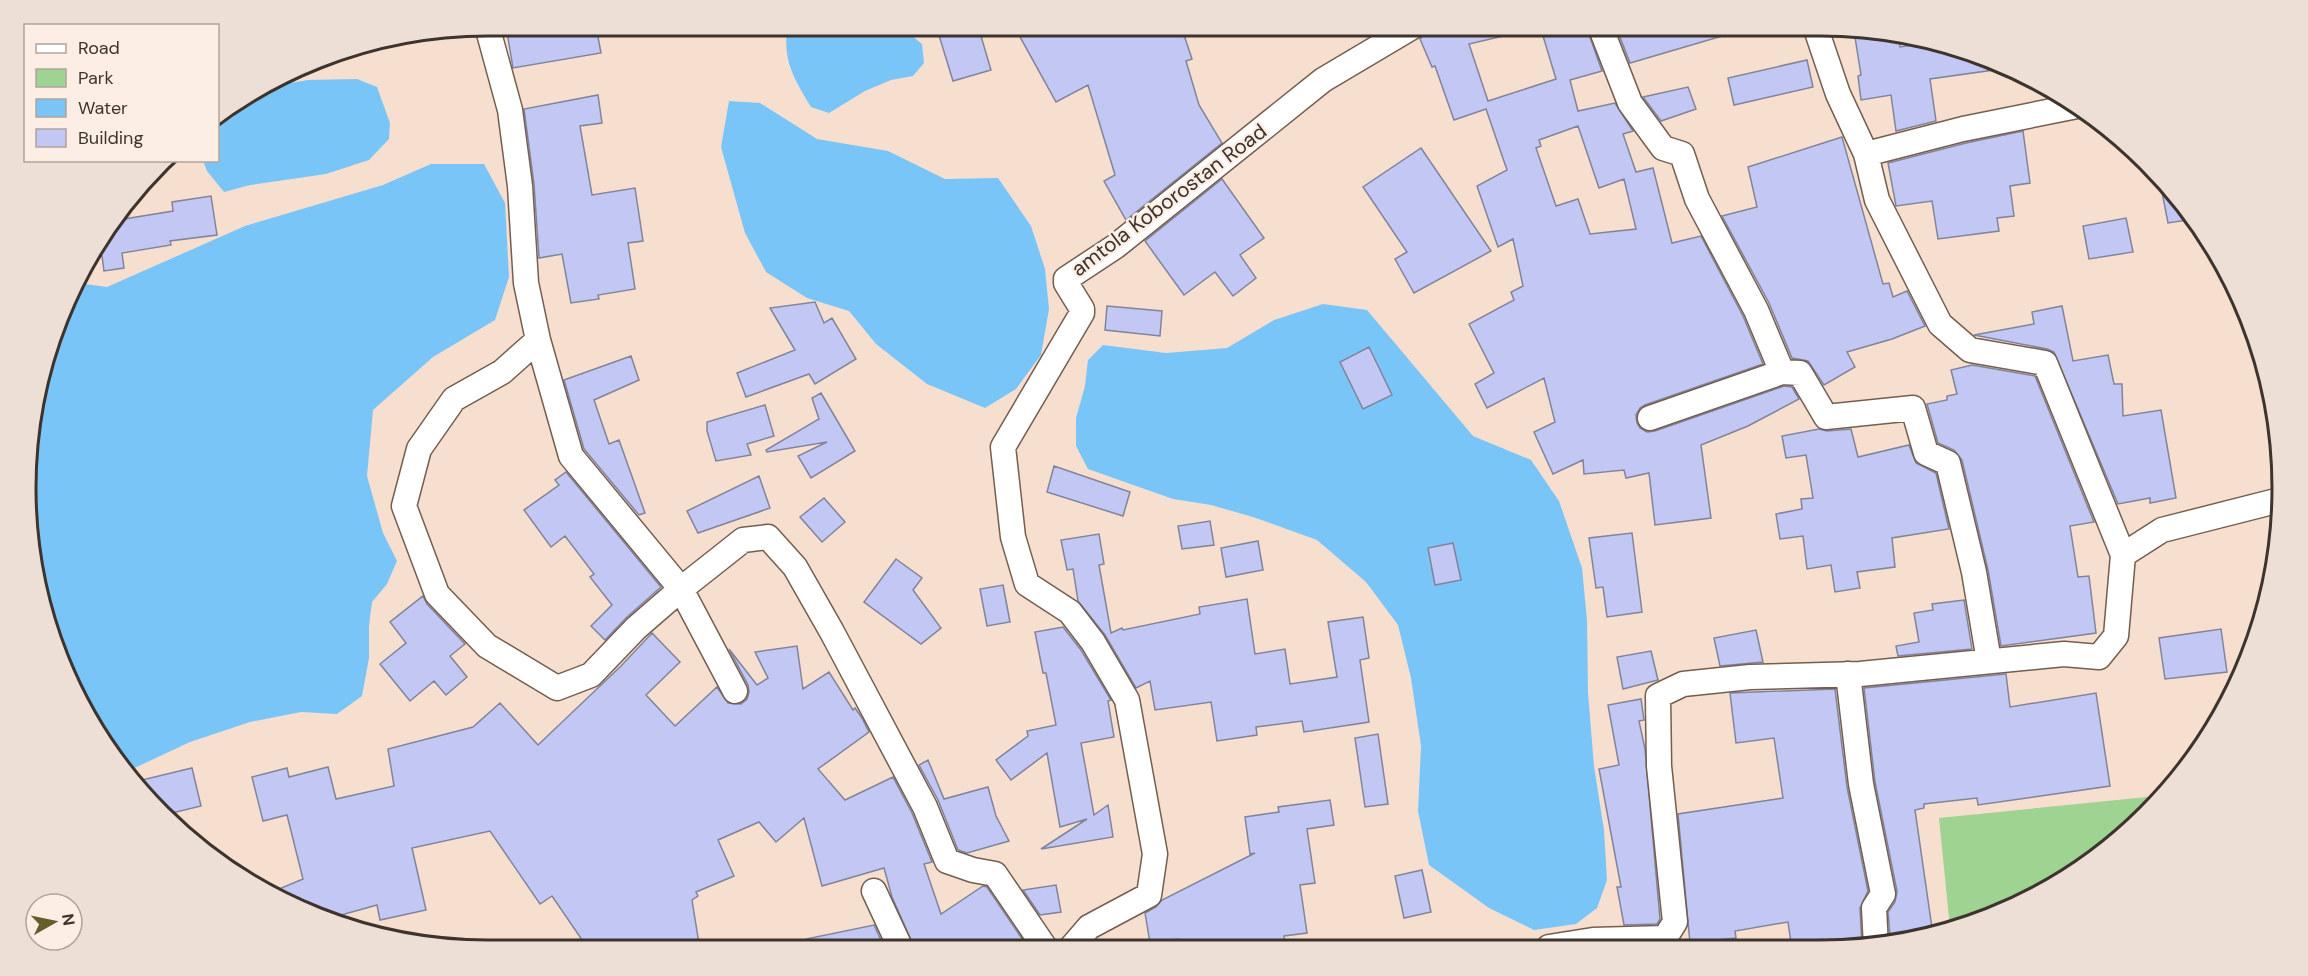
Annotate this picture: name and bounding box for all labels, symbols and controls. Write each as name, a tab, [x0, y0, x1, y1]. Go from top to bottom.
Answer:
legend	[24, 24, 219, 162]
text: Road	[78, 36, 120, 60]
text: Park	[78, 66, 114, 90]
text: Water	[78, 96, 128, 120]
street label: amtola Koborostan Road	[1066, 117, 1272, 283]
text: Building	[78, 126, 143, 150]
north arrow	[24, 892, 84, 952]
text: N	[57, 912, 80, 927]

